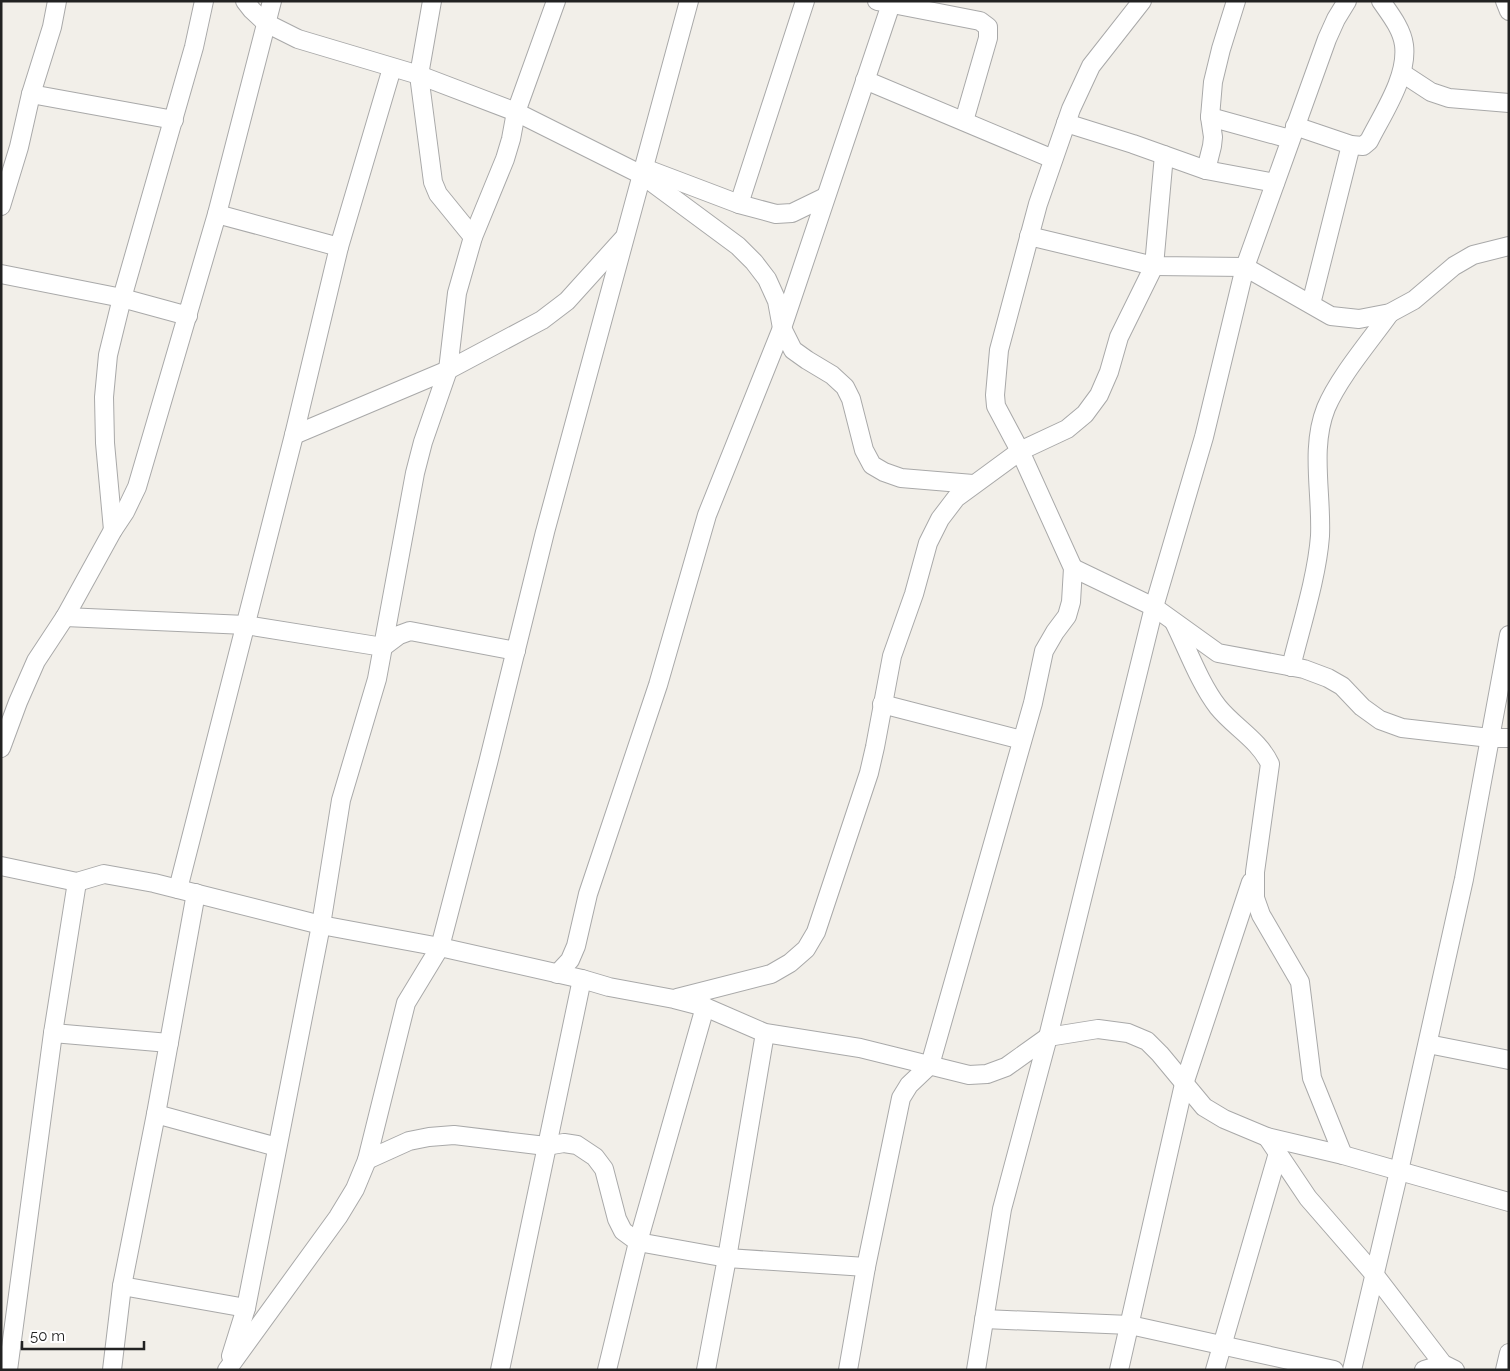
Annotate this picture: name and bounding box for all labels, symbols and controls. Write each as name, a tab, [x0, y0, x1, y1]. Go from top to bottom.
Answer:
scale bar	[22, 1318, 145, 1350]
text: 50 m	[30, 1327, 65, 1345]

